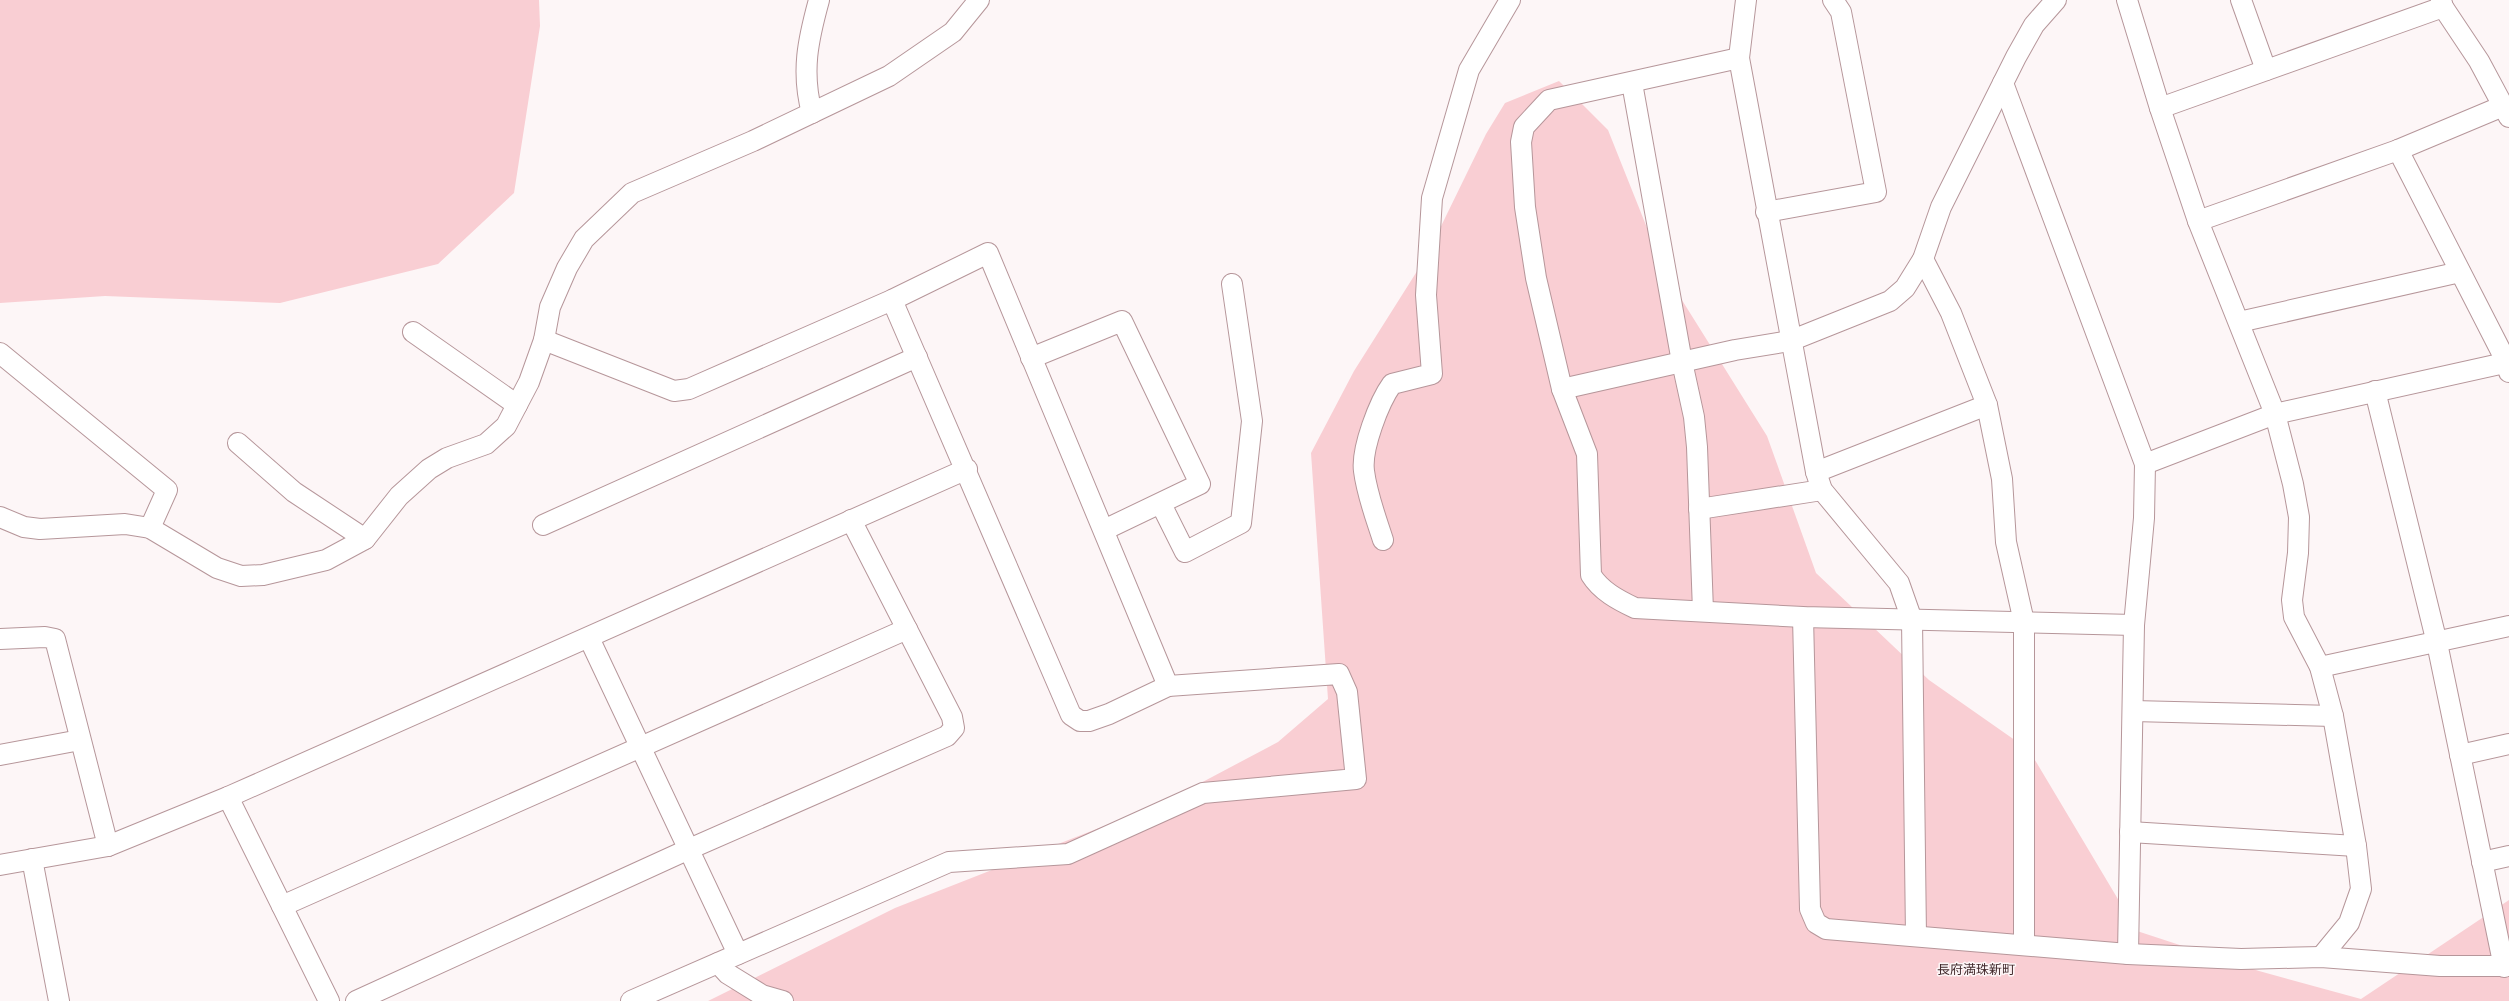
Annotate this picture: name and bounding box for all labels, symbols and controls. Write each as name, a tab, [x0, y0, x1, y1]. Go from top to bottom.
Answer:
district label: 長府満珠新町	[1937, 962, 2015, 977]

